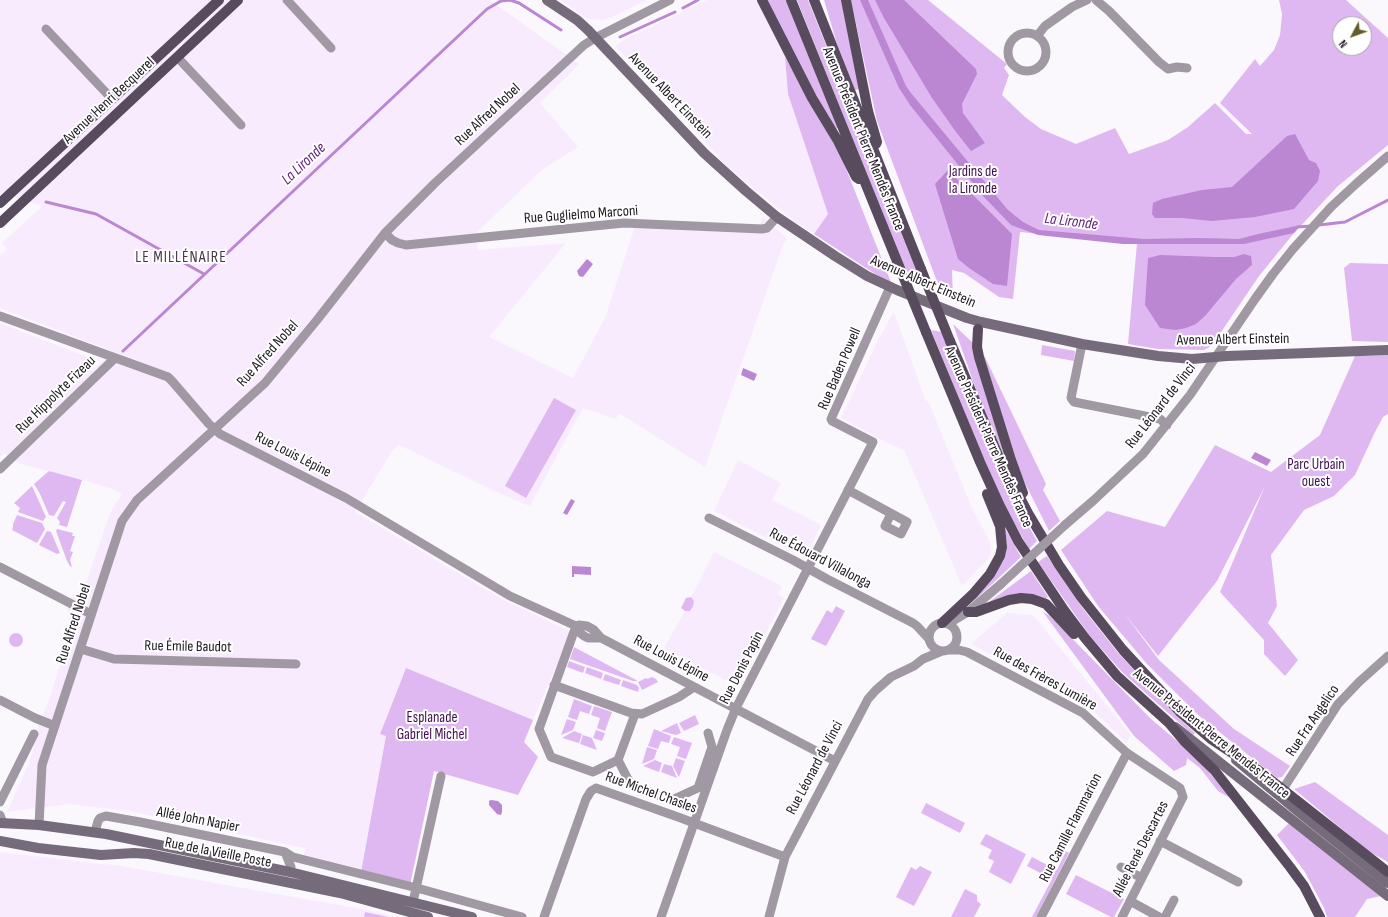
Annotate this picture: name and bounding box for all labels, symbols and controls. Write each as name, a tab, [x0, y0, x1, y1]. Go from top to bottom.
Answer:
north arrow	[1332, 16, 1372, 56]
text: N	[1336, 37, 1350, 50]
street label: Avenue Président Pierre Mendès France	[818, 44, 908, 234]
street label: Avenue Albert Einstein	[624, 49, 716, 143]
street label: Avenue Henri Becquerel	[59, 54, 159, 148]
street label: Rue Alfred Nobel	[452, 80, 524, 150]
water label: La Lironde	[278, 139, 330, 189]
park label: Jardins de la Lironde	[949, 163, 997, 198]
street label: Rue Guglielmo Marconi	[523, 202, 639, 228]
water label: La Lironde	[1043, 209, 1099, 235]
district label: LE MILLÉNAIRE	[135, 248, 227, 268]
street label: Avenue Albert Einstein	[868, 252, 978, 312]
street label: Rue Alfred Nobel	[234, 317, 302, 391]
street label: Rue Baden Powell	[815, 325, 865, 413]
street label: Avenue Albert Einstein	[1177, 330, 1289, 350]
street label: Avenue Président Pierre Mendès France	[940, 344, 1036, 530]
street label: Rue Hippolyte Fizeau	[12, 352, 100, 438]
street label: Rue Léonard de Vinci	[1122, 360, 1200, 452]
street label: Rue Louis Lépine	[252, 428, 334, 482]
park label: Parc Urbain ouest	[1287, 456, 1345, 491]
street label: Rue Édouard Villalonga	[766, 525, 874, 593]
street label: Rue Alfred Nobel	[53, 582, 95, 666]
street label: Rue Denis Papin	[716, 629, 768, 707]
street label: Rue Louis Lépine	[630, 632, 712, 686]
street label: Rue Émile Baudot	[144, 637, 232, 657]
street label: Rue des Frères Lumière	[990, 643, 1100, 715]
street label: Avenue Président Pierre Mendès France	[1129, 665, 1293, 803]
street label: Rue Fra Angelico	[1282, 682, 1344, 760]
park label: Esplanade Gabriel Michel	[397, 709, 467, 744]
street label: Rue Léonard de Vinci	[783, 718, 847, 818]
street label: Rue Michel Chasles	[603, 768, 699, 818]
street label: Rue Camille Flammarion	[1036, 771, 1106, 885]
street label: Allée René Descartes	[1109, 798, 1173, 900]
street label: Allée John Napier	[155, 803, 241, 837]
street label: Rue de la Vieille Poste	[163, 834, 273, 872]

